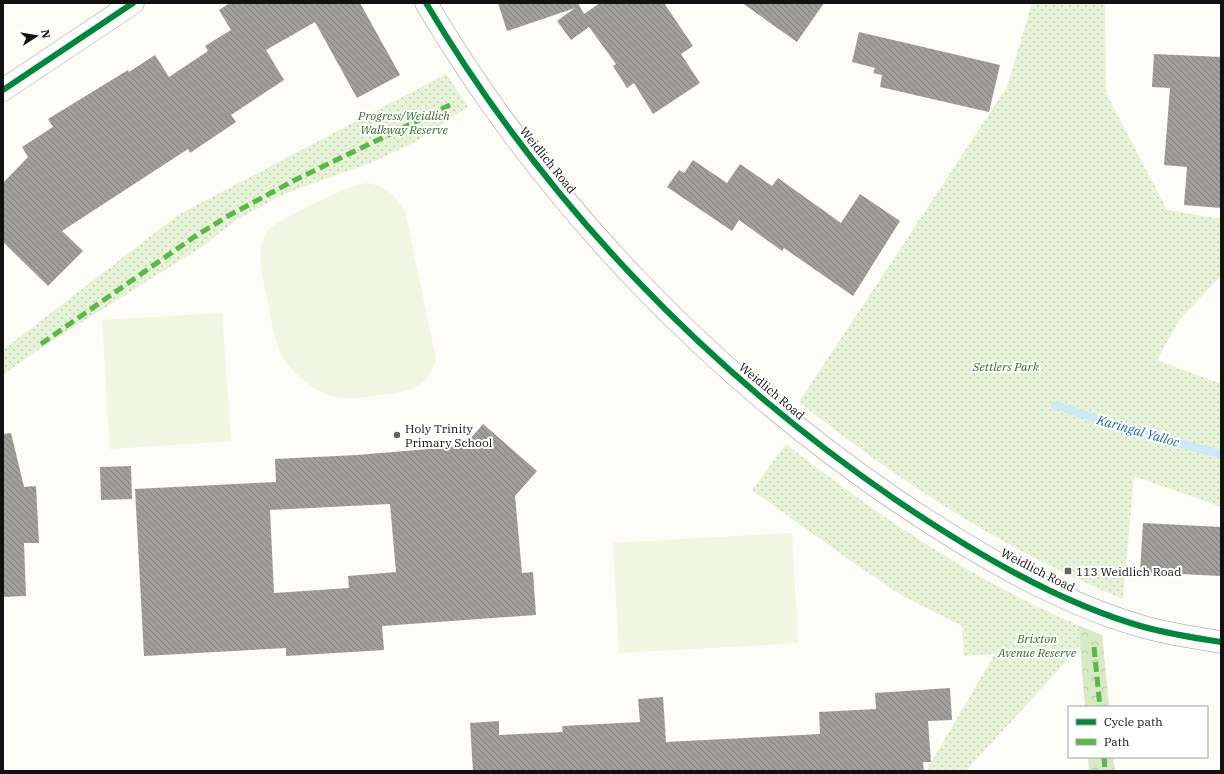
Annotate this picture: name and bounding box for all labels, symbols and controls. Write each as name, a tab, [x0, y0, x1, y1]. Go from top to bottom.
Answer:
north arrow	[16, 16, 56, 56]
text: N	[38, 28, 54, 40]
park label: Progress/Weidlich Walkway Reserve	[357, 108, 450, 137]
street label: Weidlich Road	[517, 124, 579, 196]
street label: Weidlich Road	[736, 359, 808, 423]
park label: Settlers Park	[972, 359, 1040, 374]
water label: Karingal Yalloc	[1094, 411, 1182, 451]
place label: Holy Trinity Primary School	[405, 421, 493, 450]
marker: Holy Trinity Primary School	[392, 430, 402, 440]
street label: Weidlich Road	[998, 545, 1078, 595]
place label: 113 Weidlich Road	[1076, 564, 1181, 579]
marker: 113 Weidlich Road	[1063, 566, 1073, 576]
park label: Brixton Avenue Reserve	[997, 631, 1077, 660]
legend	[1068, 706, 1208, 758]
text: Cycle path	[1104, 714, 1163, 729]
text: Path	[1104, 734, 1130, 749]

